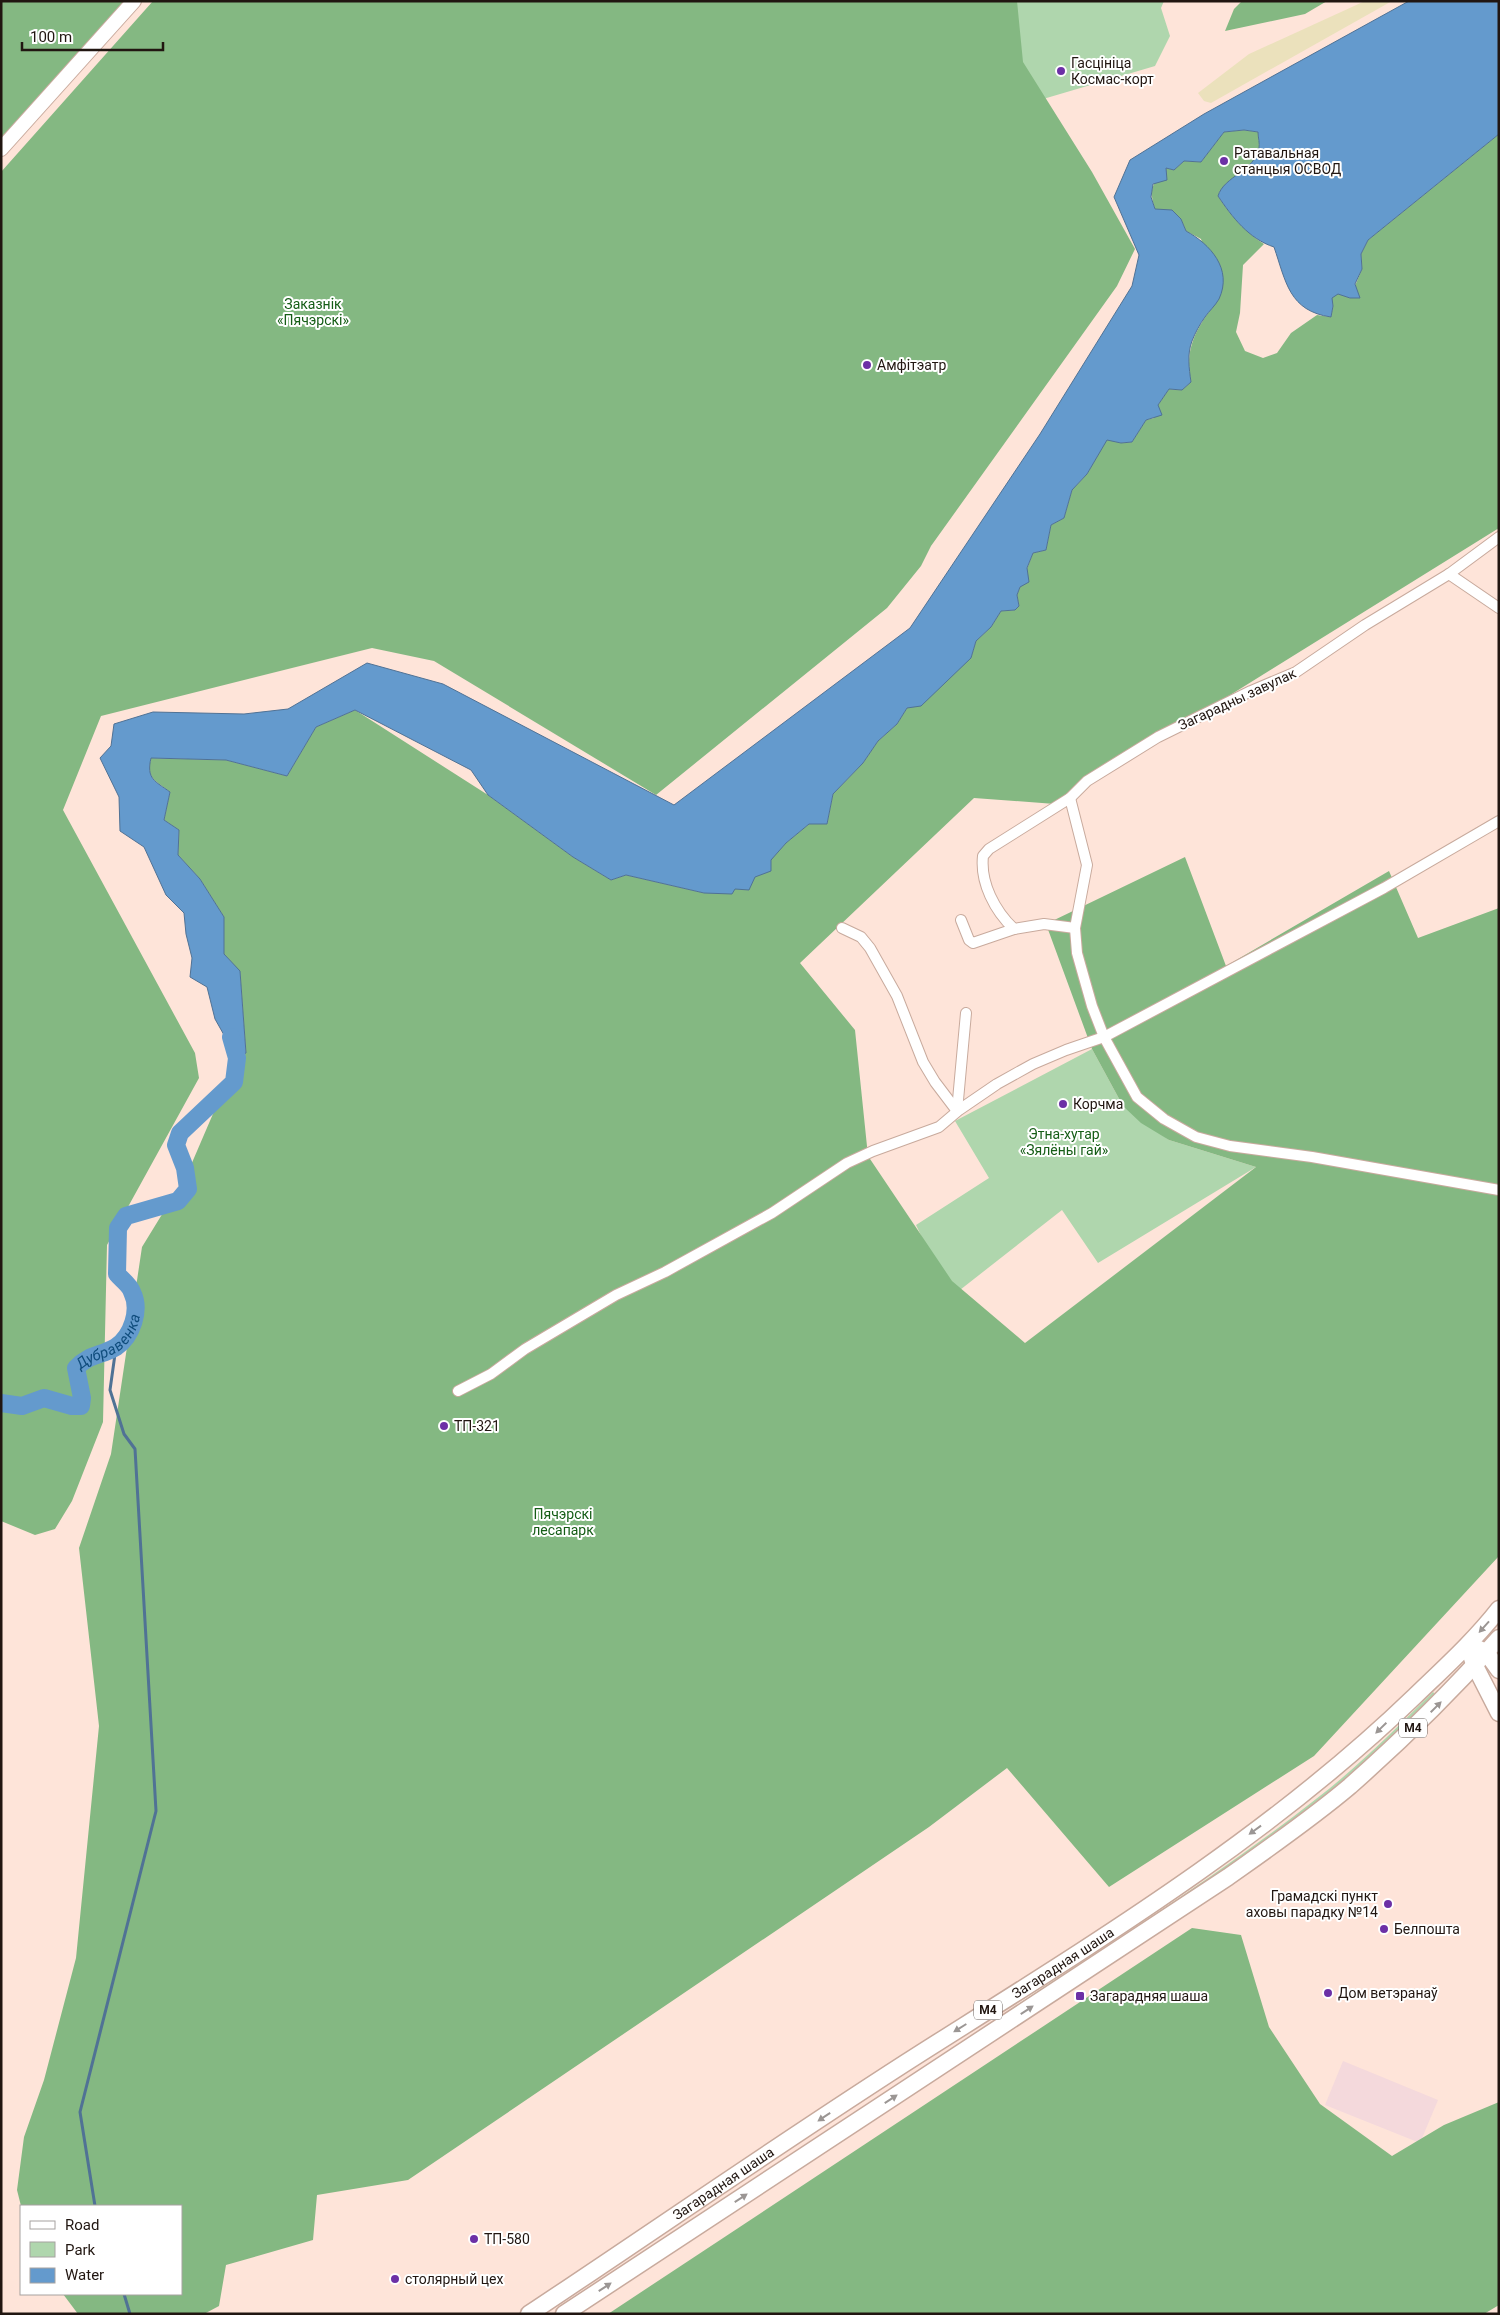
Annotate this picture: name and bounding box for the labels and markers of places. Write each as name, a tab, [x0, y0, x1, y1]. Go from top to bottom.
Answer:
place label: Гасцініца Космас-корт	[1071, 55, 1154, 87]
marker: Гасцініца Космас-корт	[1055, 65, 1067, 77]
place label: Ратавальная станцыя ОСВОД	[1234, 145, 1342, 177]
marker: Ратавальная станцыя ОСВОД	[1218, 155, 1230, 167]
place label: Амфітэатр	[877, 357, 947, 373]
marker: Амфітэатр	[861, 359, 873, 371]
place label: Корчма	[1073, 1096, 1123, 1112]
marker: Корчма	[1057, 1098, 1069, 1110]
place label: ТП-321	[454, 1418, 500, 1434]
marker: ТП-321	[438, 1420, 450, 1432]
place label: Грамадскі пункт аховы парадку №14	[1246, 1888, 1378, 1920]
marker: Грамадскі пункт аховы парадку №14	[1382, 1898, 1394, 1910]
place label: Белпошта	[1394, 1921, 1460, 1937]
marker: Белпошта	[1378, 1923, 1390, 1935]
place label: Дом ветэранаў	[1338, 1985, 1438, 2001]
marker: Дом ветэранаў	[1322, 1987, 1334, 1999]
place label: Загарадняя шаша	[1090, 1988, 1208, 2004]
marker: Загарадняя шаша	[1074, 1990, 1086, 2002]
place label: ТП-580	[484, 2231, 530, 2247]
marker: ТП-580	[468, 2233, 480, 2245]
place label: столярный цех	[405, 2271, 504, 2287]
marker: столярный цех	[389, 2273, 401, 2285]

